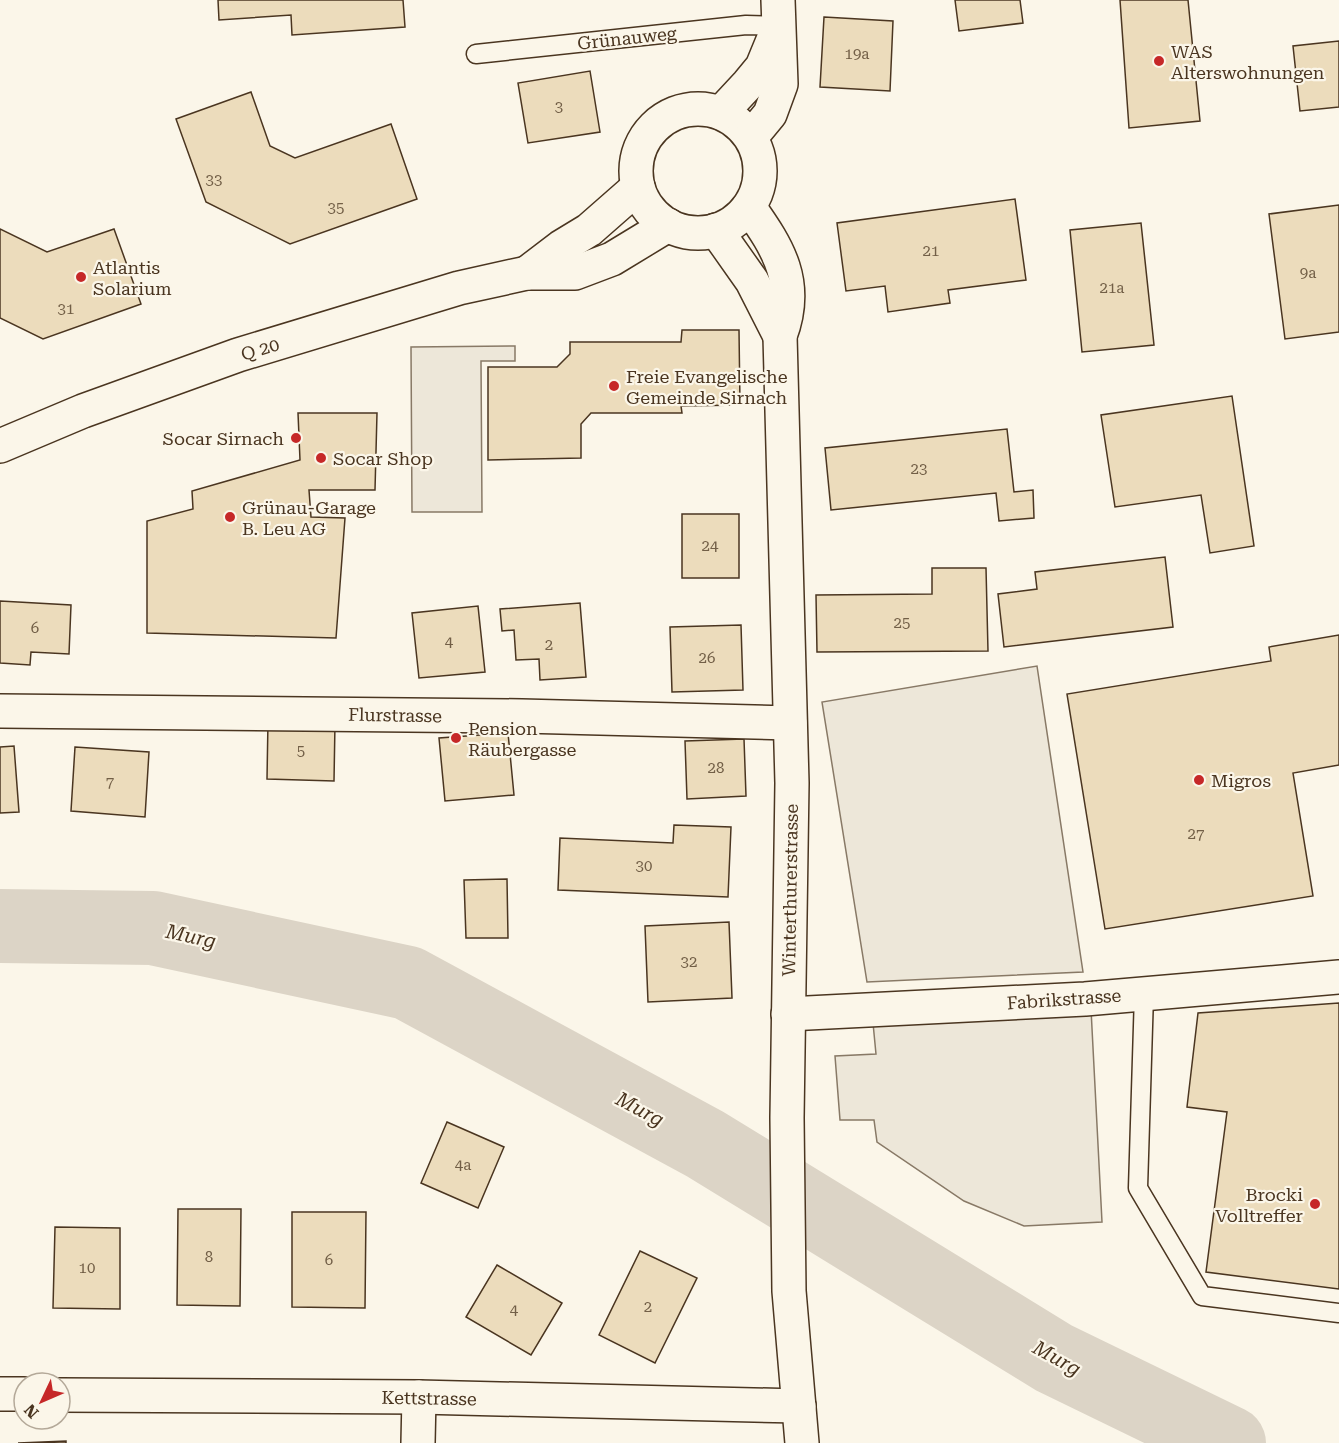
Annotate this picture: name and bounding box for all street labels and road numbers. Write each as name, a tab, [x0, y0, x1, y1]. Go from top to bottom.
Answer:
street label: Grünauweg	[576, 22, 678, 54]
street label: Q 20	[238, 333, 282, 365]
street label: Flurstrasse	[348, 704, 442, 726]
street label: Winterthurerstrasse	[778, 803, 802, 976]
street label: Fabrikstrasse	[1006, 985, 1122, 1013]
street label: Kettstrasse	[381, 1387, 477, 1409]

